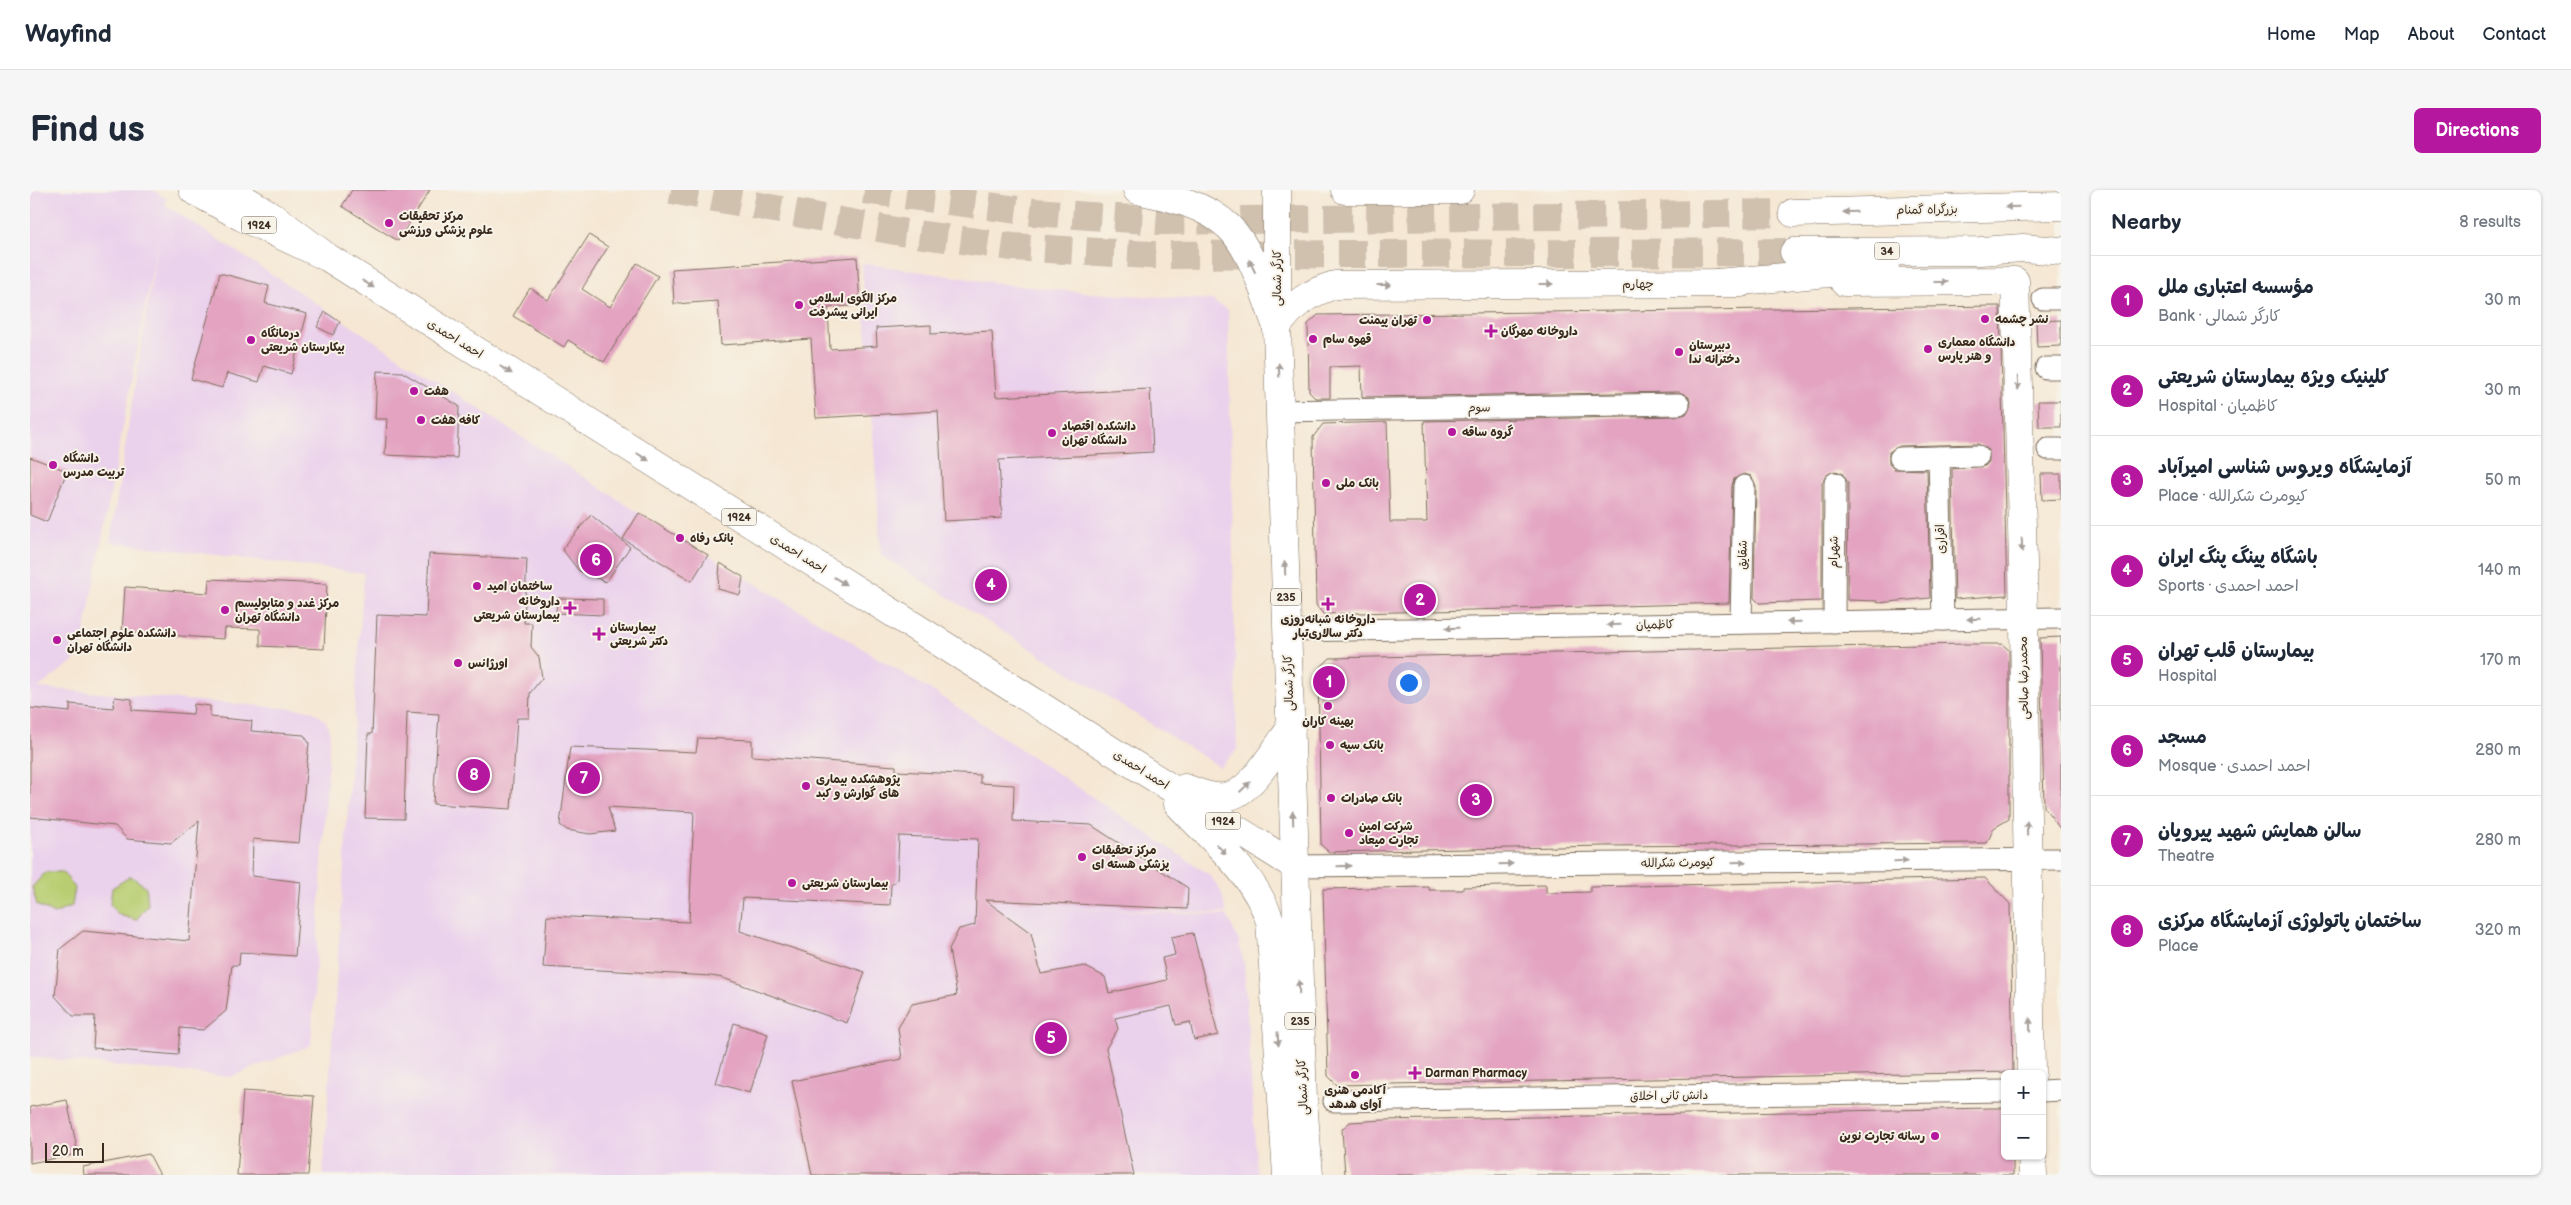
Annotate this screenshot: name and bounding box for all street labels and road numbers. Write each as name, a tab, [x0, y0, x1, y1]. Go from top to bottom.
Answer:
street label: بزرگراه گمنام	[1896, 202, 1958, 219]
road number: 1924	[242, 216, 276, 234]
road number: 34	[1874, 242, 1900, 260]
street label: کارگر شمالی	[1270, 250, 1285, 306]
street label: چهارم	[1622, 277, 1654, 293]
street label: احمد احمدی	[424, 316, 486, 362]
street label: سوم	[1467, 400, 1491, 417]
road number: 1924	[722, 508, 756, 526]
street label: اقراری	[1933, 524, 1949, 554]
street label: احمد احمدی	[767, 531, 829, 577]
street label: شهرام	[1826, 536, 1843, 568]
street label: شقایق	[1735, 540, 1751, 570]
road number: 235	[1271, 588, 1301, 606]
street label: کاظمیان	[1636, 617, 1674, 633]
street label: محمدرضا صالحی	[2016, 636, 2032, 720]
street label: کارگر شمالی	[1281, 655, 1297, 711]
street label: احمد احمدی	[1110, 747, 1172, 793]
road number: 1924	[1206, 812, 1240, 830]
street label: کیومرث شکرالله	[1641, 855, 1715, 871]
road number: 235	[1285, 1012, 1315, 1029]
street label: کارگر شمالی	[1294, 1058, 1312, 1116]
street label: دانش ثانی اخلاق	[1630, 1088, 1708, 1104]

